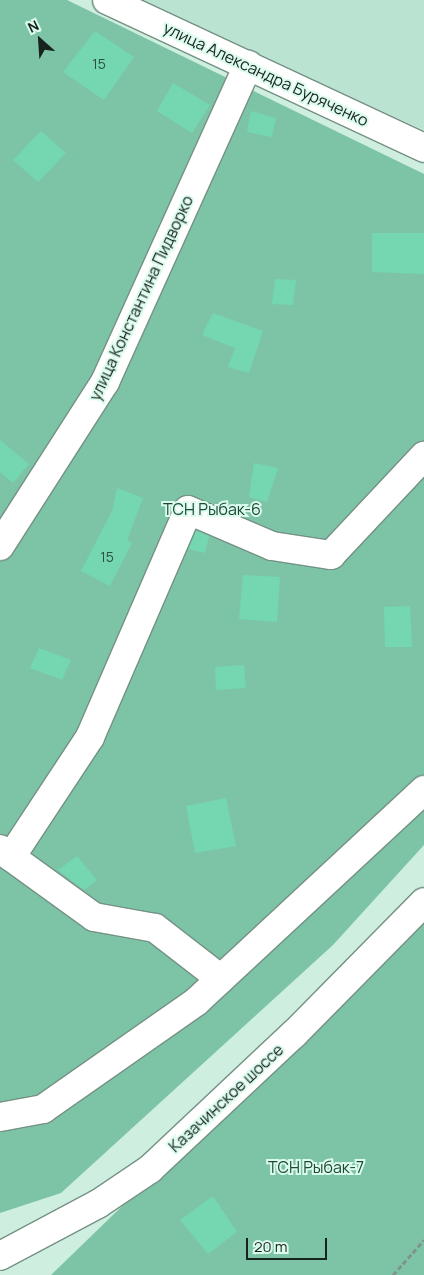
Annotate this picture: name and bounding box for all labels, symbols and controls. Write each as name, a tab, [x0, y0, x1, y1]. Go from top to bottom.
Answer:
north arrow	[15, 15, 65, 65]
text: N	[25, 15, 42, 37]
street label: улица Александра Буряченко	[160, 18, 372, 130]
house number: 15	[92, 56, 106, 72]
street label: улица Константина Пидворко	[85, 192, 197, 404]
park label: ТСН Рыбак-6	[163, 499, 261, 519]
house number: 15	[100, 549, 114, 565]
street label: Казачинское шоссе	[165, 1040, 287, 1156]
park label: ТСН Рыбак-7	[268, 1157, 364, 1177]
scale bar	[249, 1228, 330, 1260]
text: 20 m	[254, 1236, 287, 1257]

